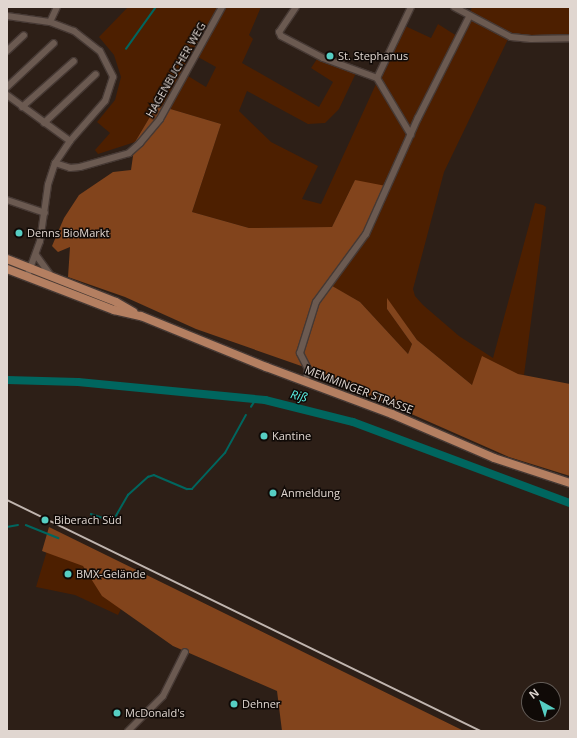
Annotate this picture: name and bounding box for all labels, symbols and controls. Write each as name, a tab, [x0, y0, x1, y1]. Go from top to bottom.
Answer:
street label: HAGENBUCHER WEG	[143, 20, 209, 120]
place label: St. Stephanus	[338, 49, 408, 63]
marker: St. Stephanus	[325, 51, 335, 61]
place label: Denns BioMarkt	[27, 226, 109, 240]
marker: Denns BioMarkt	[14, 228, 24, 238]
street label: MEMMINGER STRASSE	[303, 363, 415, 417]
water label: Riß	[289, 387, 309, 405]
place label: Kantine	[272, 429, 311, 443]
marker: Kantine	[259, 431, 269, 441]
place label: Anmeldung	[281, 486, 340, 500]
marker: Anmeldung	[268, 488, 278, 498]
place label: Biberach Süd	[54, 513, 122, 527]
marker: Biberach Süd	[39, 514, 51, 526]
place label: BMX-Gelände	[76, 567, 146, 581]
marker: BMX-Gelände	[63, 569, 73, 579]
north arrow	[521, 682, 561, 722]
text: N	[526, 684, 542, 702]
place label: Dehner	[242, 697, 280, 711]
marker: Dehner	[229, 699, 239, 709]
place label: McDonald's	[125, 706, 185, 720]
marker: McDonald's	[112, 708, 122, 718]

